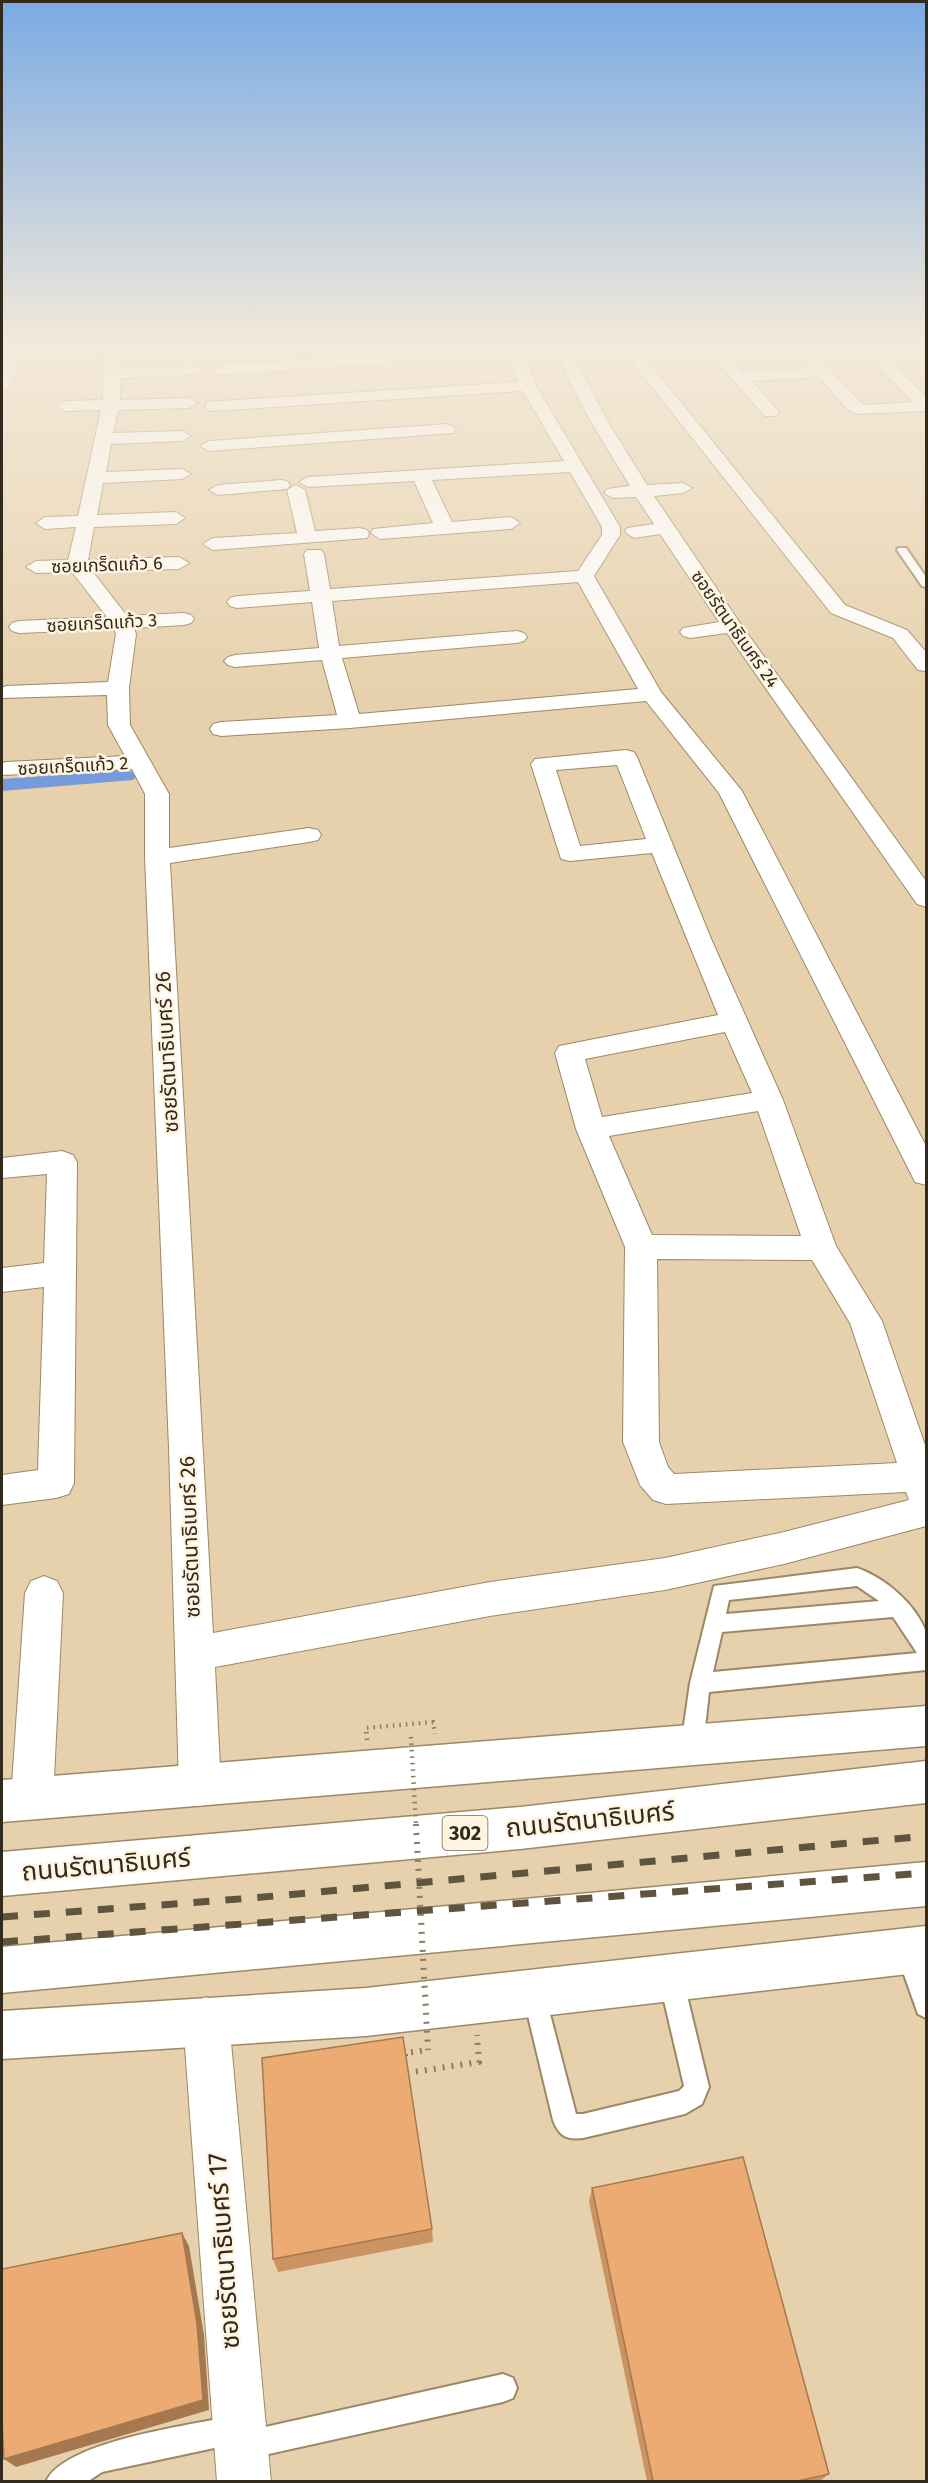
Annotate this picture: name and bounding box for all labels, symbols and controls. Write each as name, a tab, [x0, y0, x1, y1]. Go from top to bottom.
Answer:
street label: ซอยเกร็ดแก้ว 6	[51, 552, 163, 578]
street label: ซอยรัตนาธิเบศร์ 24	[686, 566, 784, 692]
street label: ซอยเกร็ดแก้ว 3	[46, 609, 158, 637]
street label: ซอยเกร็ดแก้ว 2	[17, 752, 129, 780]
street label: ซอยรัตนาธิเบศร์ 26	[150, 970, 184, 1134]
street label: ซอยรัตนาธิเบศร์ 26	[174, 1456, 206, 1618]
street label: ถนนรัตนาธิเบศร์	[504, 1796, 677, 1844]
road number: 302	[442, 1816, 488, 1850]
street label: ถนนรัตนาธิเบศร์	[20, 1842, 193, 1888]
street label: ซอยรัตนาธิเบศร์ 17	[202, 2152, 246, 2350]

